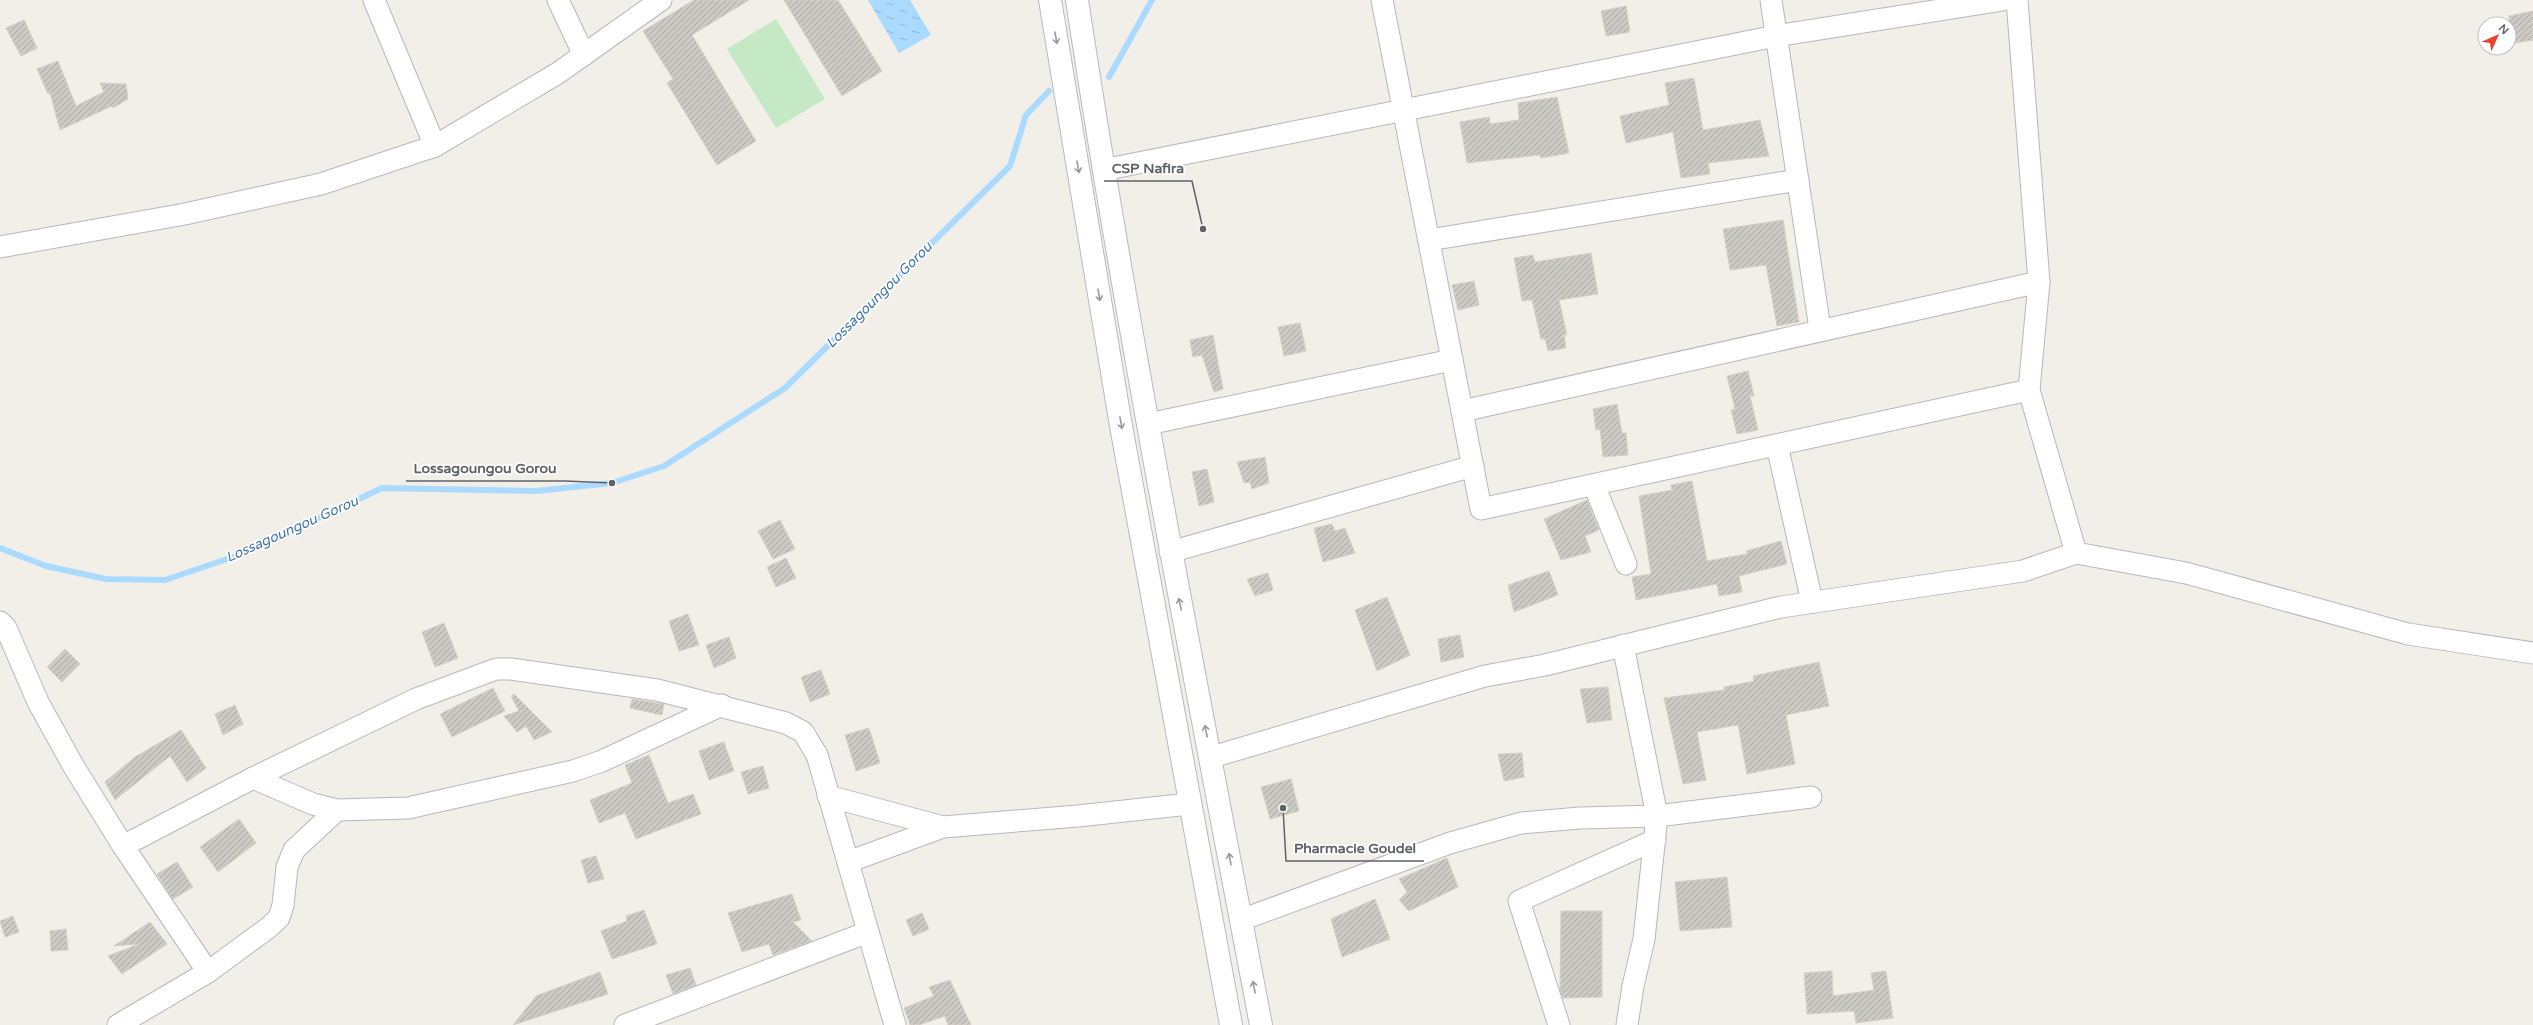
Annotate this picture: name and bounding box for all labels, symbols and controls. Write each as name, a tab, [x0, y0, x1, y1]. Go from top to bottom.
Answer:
north arrow	[2477, 16, 2517, 56]
text: N	[2496, 22, 2511, 37]
one-way arrow	[1052, 32, 1060, 45]
callout: CSP Nafira	[1104, 155, 1192, 181]
one-way arrow	[1074, 160, 1082, 173]
text: CSP Nafira	[1112, 160, 1184, 177]
water label: Lossagoungou Gorou	[822, 237, 937, 352]
one-way arrow	[1096, 288, 1104, 301]
one-way arrow	[1117, 416, 1125, 429]
callout: Lossagoungou Gorou	[406, 455, 565, 481]
text: Lossagoungou Gorou	[413, 460, 557, 477]
water label: Lossagoungou Gorou	[223, 492, 362, 566]
one-way arrow	[1176, 598, 1184, 611]
one-way arrow	[1202, 725, 1210, 738]
callout: Pharmacie Goudel	[1286, 835, 1424, 861]
text: Pharmacie Goudel	[1294, 840, 1416, 857]
one-way arrow	[1226, 853, 1234, 866]
one-way arrow	[1250, 981, 1258, 994]

